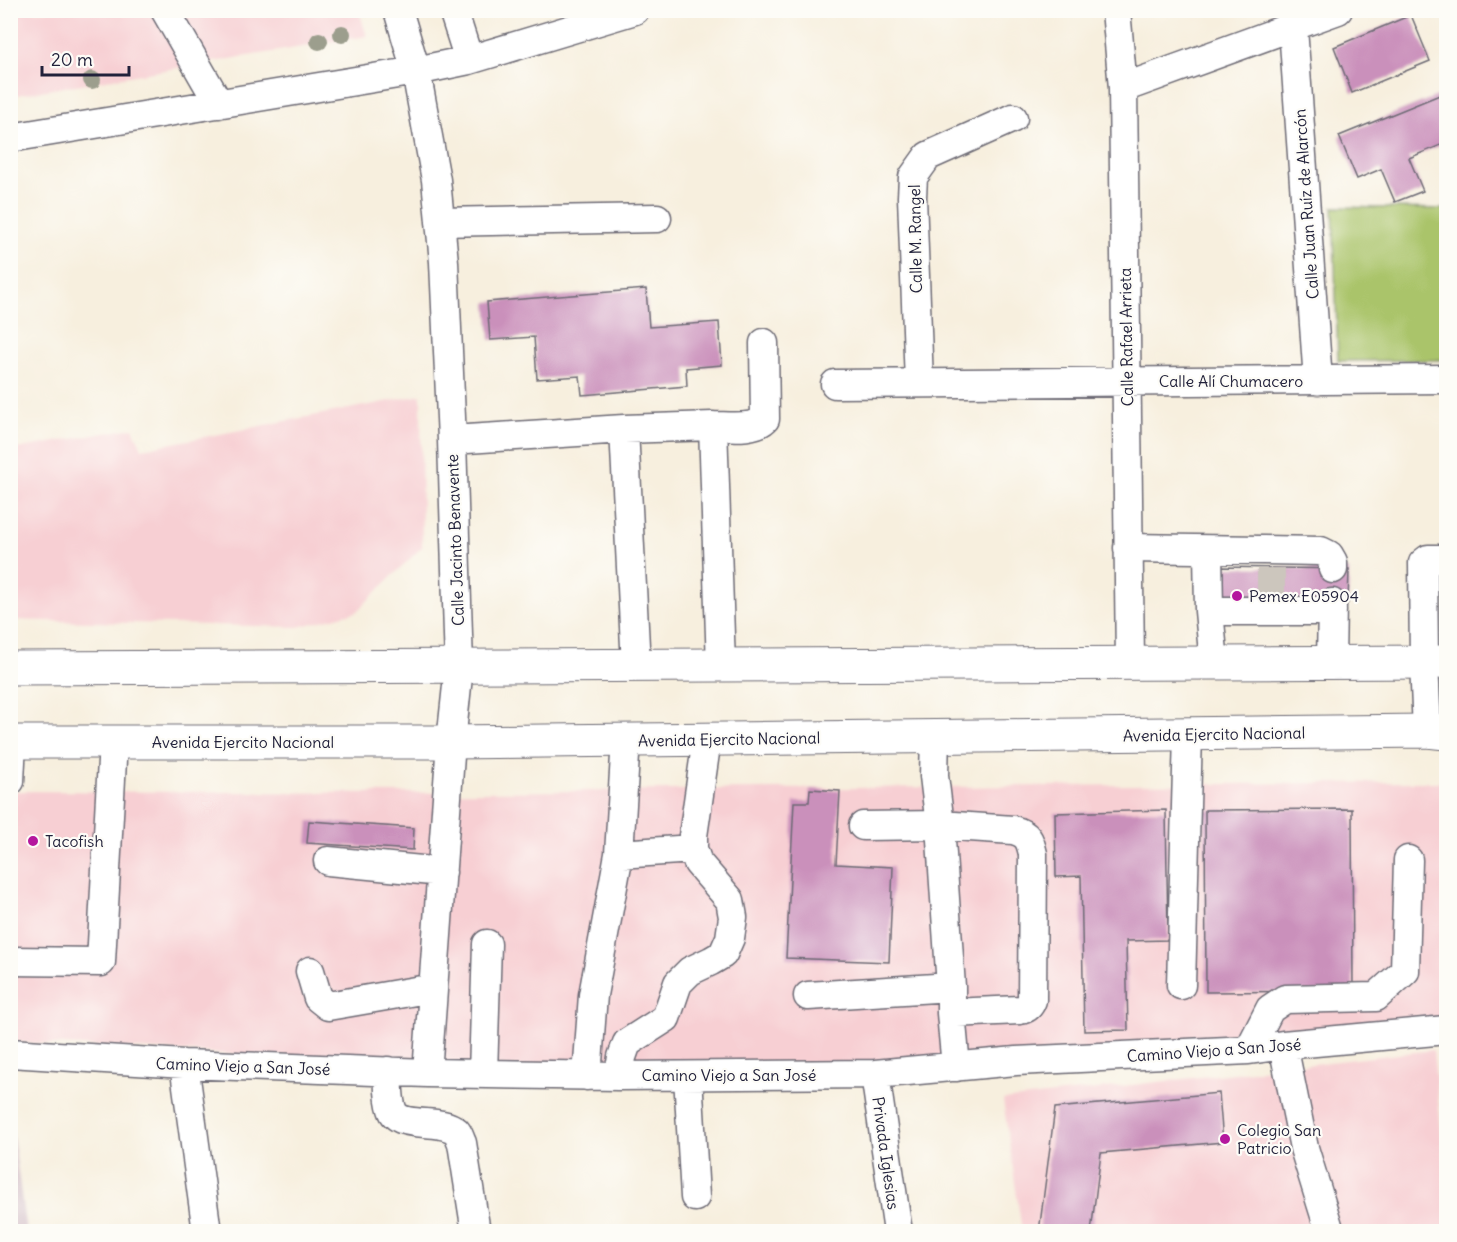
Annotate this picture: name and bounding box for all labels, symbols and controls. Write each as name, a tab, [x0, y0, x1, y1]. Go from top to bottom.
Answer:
scale bar	[42, 39, 129, 77]
text: 20 m	[51, 48, 93, 71]
street label: Calle Juan Ruíz de Alarcón	[1289, 108, 1323, 300]
street label: Calle M. Rangel	[904, 184, 926, 294]
street label: Calle Rafael Arrieta	[1115, 268, 1137, 406]
street label: Calle Alí Chumacero	[1159, 371, 1303, 391]
street label: Calle Jacinto Benavente	[442, 454, 468, 626]
place label: Pemex E05904	[1249, 586, 1359, 606]
marker: Pemex E05904	[1230, 589, 1244, 603]
street label: Avenida Ejercito Nacional	[1123, 722, 1305, 746]
street label: Avenida Ejercito Nacional	[638, 727, 820, 751]
street label: Avenida Ejercito Nacional	[152, 732, 334, 752]
place label: Tacofish	[45, 831, 104, 851]
marker: Tacofish	[26, 834, 40, 848]
street label: Camino Viejo a San José	[1126, 1034, 1302, 1066]
street label: Camino Viejo a San José	[155, 1053, 331, 1079]
street label: Camino Viejo a San José	[642, 1065, 816, 1085]
street label: Privada Iglesias	[868, 1095, 904, 1211]
place label: Colegio San Patricio	[1237, 1120, 1321, 1158]
marker: Colegio San Patricio	[1218, 1132, 1232, 1146]

